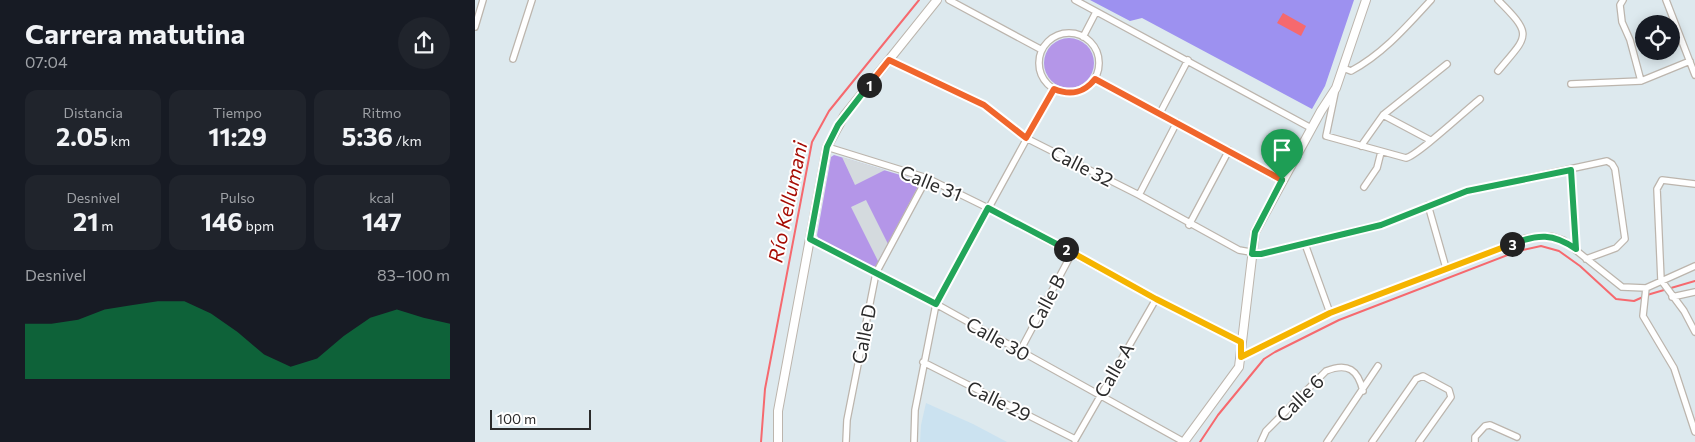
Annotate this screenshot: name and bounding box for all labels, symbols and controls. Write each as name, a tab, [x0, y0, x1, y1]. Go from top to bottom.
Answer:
map controls	[1635, 15, 1680, 60]
button: locate	[1635, 15, 1680, 60]
text: Carrera matutina	[25, 16, 245, 50]
button: share	[398, 17, 450, 69]
text: 07:04	[25, 52, 68, 71]
pin: 1	[857, 72, 881, 98]
text: 1	[866, 77, 873, 94]
text: Distancia	[64, 104, 123, 121]
text: Tiempo	[213, 104, 262, 121]
text: Ritmo	[362, 104, 401, 121]
text: 2.05	[56, 121, 108, 151]
text: 11:29	[208, 121, 267, 151]
text: 5:36	[342, 121, 393, 151]
pin	[1261, 129, 1303, 180]
text: km	[108, 132, 130, 149]
text: /km	[393, 132, 422, 149]
icon: arrive	[1268, 136, 1296, 164]
water label: Río Kellumani	[762, 138, 812, 265]
street label: Calle 32	[1047, 140, 1118, 191]
street label: Calle 31	[897, 160, 966, 205]
text: Desnivel	[66, 189, 120, 206]
text: Pulso	[220, 189, 255, 206]
text: kcal	[369, 189, 394, 206]
text: 21	[73, 206, 98, 236]
text: 146	[201, 206, 243, 236]
text: 147	[362, 206, 402, 236]
text: m	[98, 217, 113, 234]
text: bpm	[243, 217, 274, 234]
pin: 3	[1499, 232, 1525, 256]
pin: 2	[1053, 236, 1079, 262]
text: 3	[1508, 236, 1517, 253]
text: 2	[1063, 241, 1070, 258]
text: Desnivel	[25, 265, 86, 284]
text: 83–100 m	[377, 265, 450, 284]
street label: Calle B	[1022, 271, 1069, 333]
street label: Calle D	[846, 302, 881, 366]
street label: Calle 30	[962, 312, 1034, 365]
street label: Calle A	[1089, 338, 1138, 401]
street label: Calle 6	[1271, 369, 1328, 426]
street label: Calle 29	[963, 375, 1035, 426]
scale bar	[490, 407, 591, 430]
text: 100 m	[497, 410, 536, 427]

